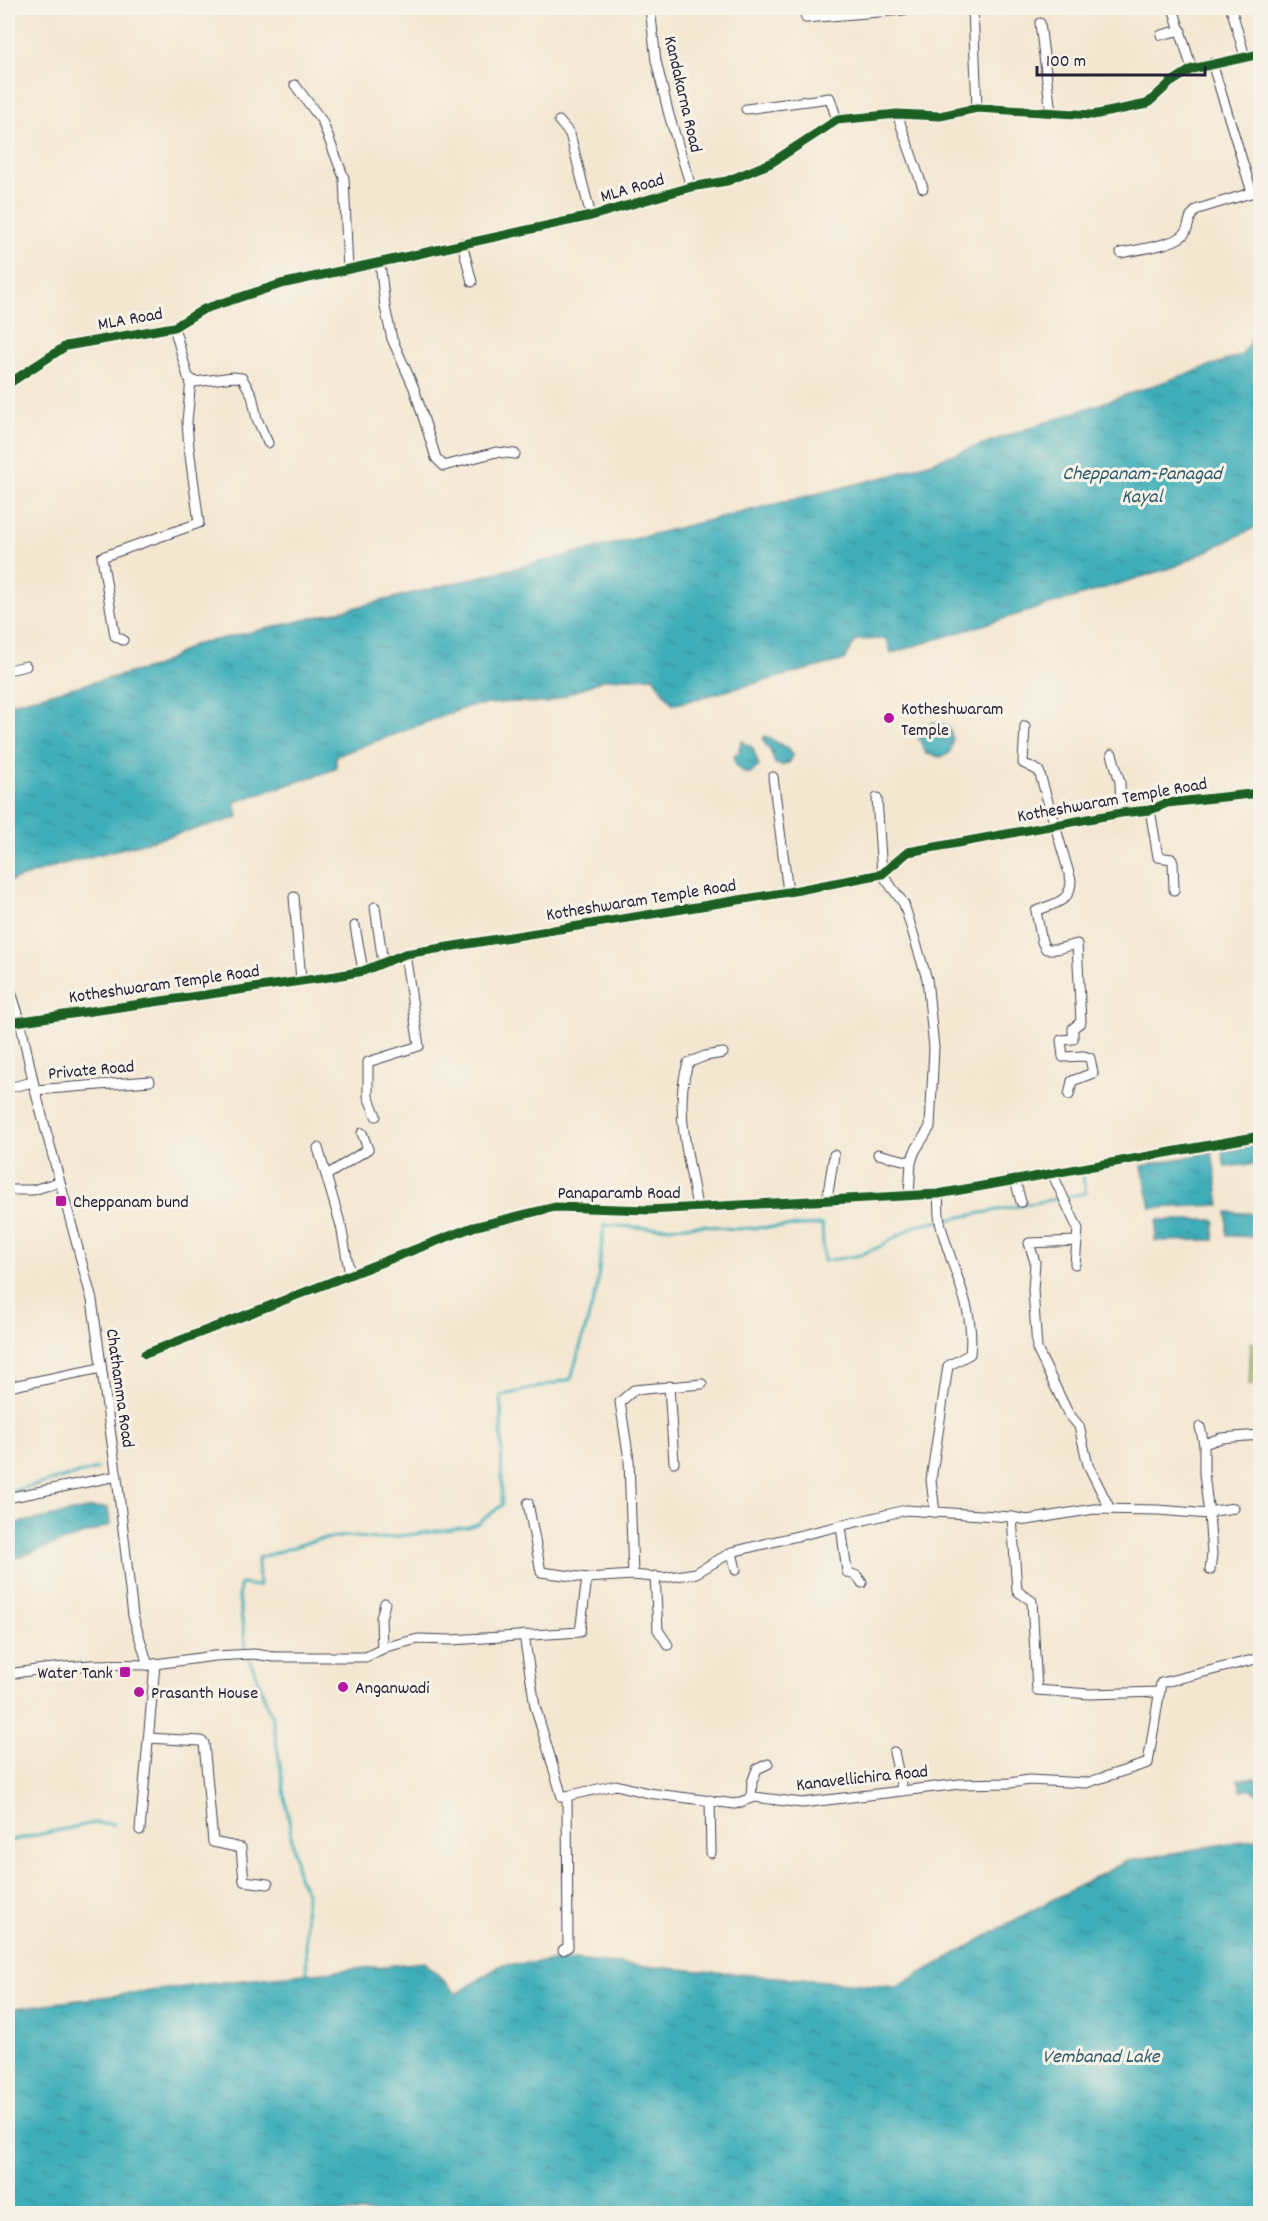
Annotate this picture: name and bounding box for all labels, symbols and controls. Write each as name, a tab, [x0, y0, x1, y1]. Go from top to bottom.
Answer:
street label: Kandakarna Road	[656, 34, 707, 155]
scale bar	[1037, 39, 1205, 77]
text: 100 m	[1046, 50, 1086, 75]
street label: MLA Road	[598, 168, 668, 210]
street label: MLA Road	[96, 302, 165, 338]
water label: Cheppanam-Panagad Kayal	[1062, 461, 1224, 512]
place label: Kotheshwaram Temple	[901, 698, 1003, 744]
marker: Kotheshwaram Temple	[882, 711, 896, 725]
street label: Kotheshwaram Temple Road	[1016, 772, 1209, 830]
street label: Kotheshwaram Temple Road	[544, 874, 738, 929]
street label: Kotheshwaram Temple Road	[67, 960, 261, 1011]
street label: Private Road	[47, 1055, 135, 1088]
street label: Panaparamb Road	[557, 1182, 681, 1207]
place label: Cheppanam bund	[73, 1191, 189, 1216]
marker: Cheppanam bund	[54, 1194, 68, 1208]
street label: Chathamma Road	[98, 1327, 139, 1449]
place label: Water Tank	[38, 1662, 113, 1687]
marker: Water Tank	[118, 1665, 132, 1679]
place label: Anganwadi	[355, 1677, 430, 1702]
marker: Anganwadi	[336, 1680, 350, 1694]
place label: Prasanth House	[151, 1682, 258, 1707]
marker: Prasanth House	[132, 1685, 146, 1699]
street label: Kanavellichira Road	[795, 1760, 929, 1799]
water label: Vembanad Lake	[1042, 2044, 1161, 2072]

